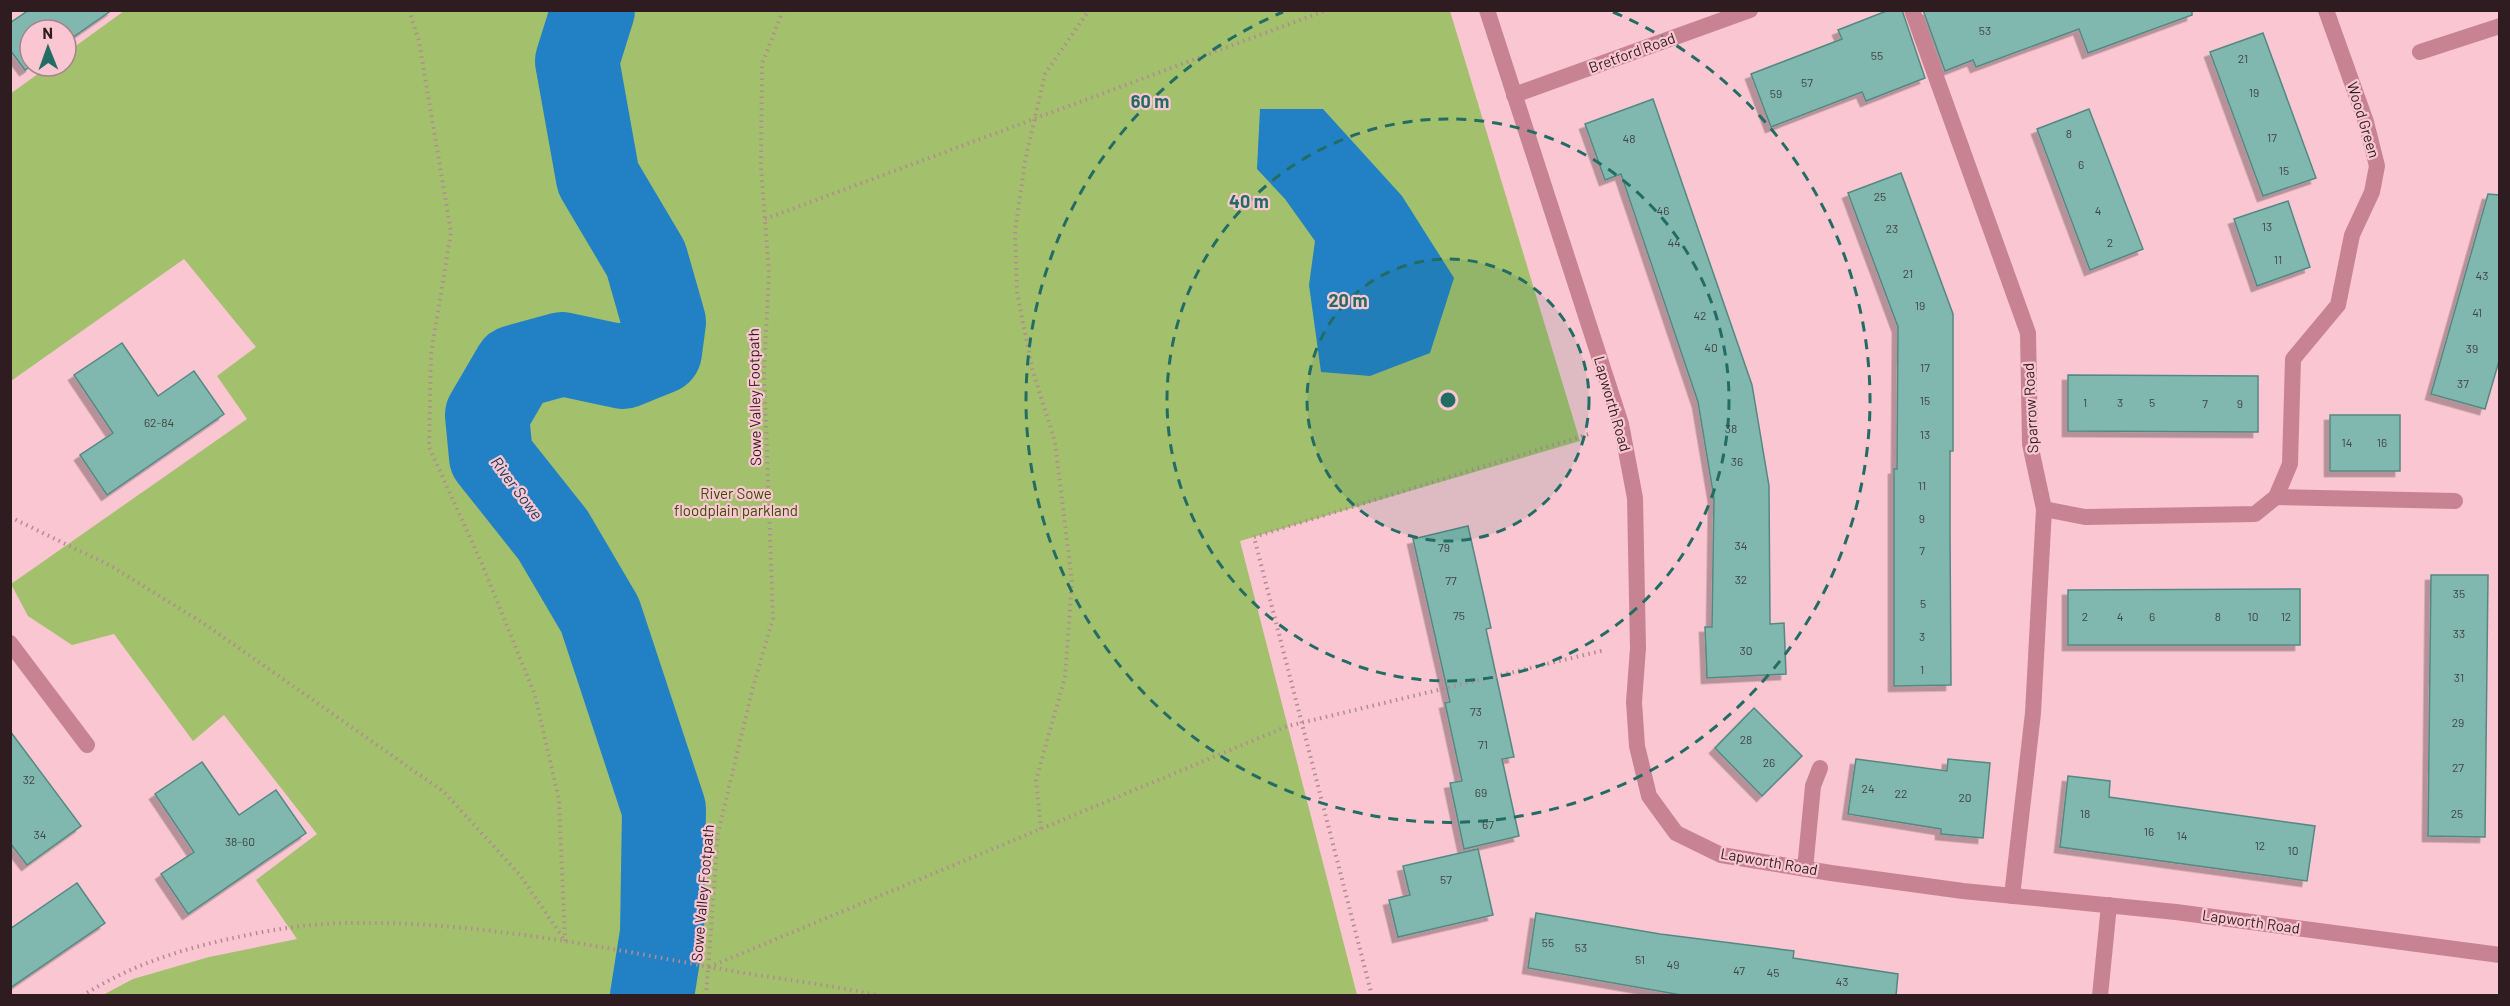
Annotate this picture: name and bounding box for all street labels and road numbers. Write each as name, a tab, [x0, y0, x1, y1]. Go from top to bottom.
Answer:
street label: Bretford Road	[1586, 28, 1677, 76]
street label: Wood Green	[2344, 79, 2384, 160]
street label: Sowe Valley Footpath	[744, 328, 764, 466]
street label: Lapworth Road	[1591, 354, 1635, 454]
street label: Sparrow Road	[2019, 362, 2041, 454]
street label: Sowe Valley Footpath	[687, 824, 717, 962]
street label: Lapworth Road	[1719, 844, 1819, 878]
street label: Lapworth Road	[2201, 905, 2301, 937]

